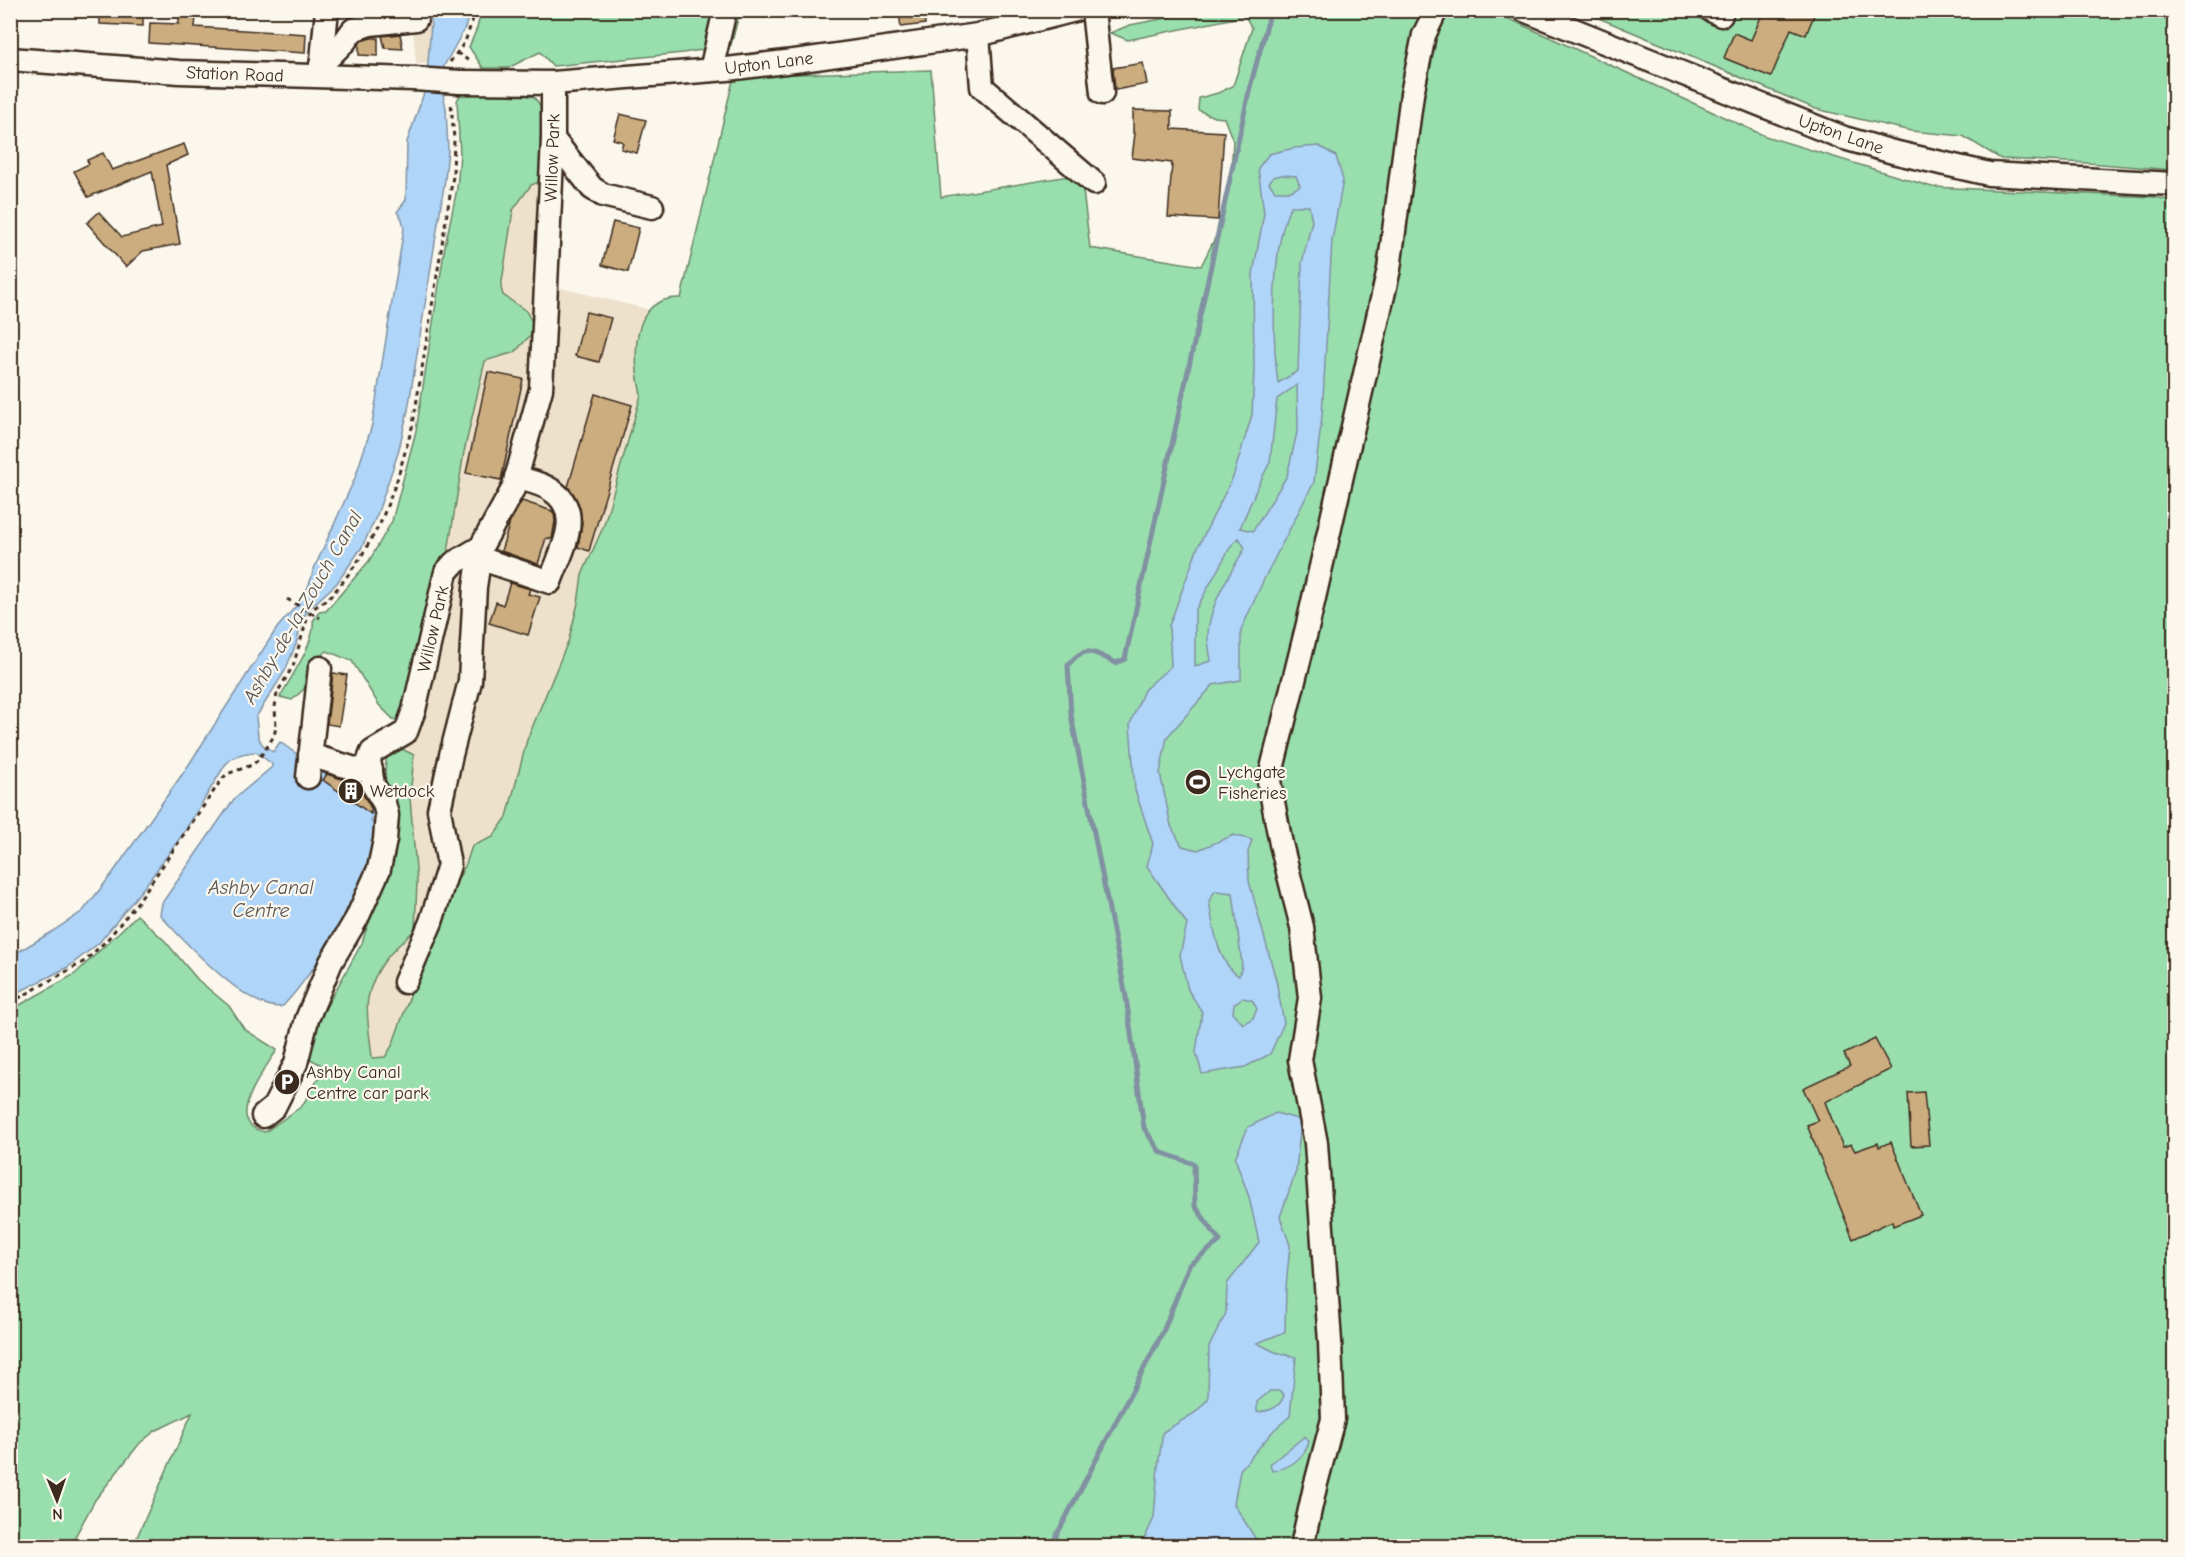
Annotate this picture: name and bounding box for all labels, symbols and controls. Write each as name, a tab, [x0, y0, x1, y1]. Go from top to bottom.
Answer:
street label: Upton Lane	[724, 48, 814, 79]
street label: Station Road	[186, 62, 284, 87]
street label: Upton Lane	[1795, 110, 1886, 159]
street label: Willow Park	[540, 113, 565, 202]
water label: Ashby-de-la-Zouch Canal	[237, 506, 367, 708]
street label: Willow Park	[413, 584, 454, 674]
place label: Lychgate Fisheries	[1218, 762, 1286, 804]
sports icon: Lychgate Fisheries	[1183, 767, 1213, 797]
building icon: Wetdock	[336, 776, 366, 806]
place label: Wetdock	[370, 781, 435, 802]
water label: Ashby Canal Centre	[207, 876, 314, 922]
place label: Ashby Canal Centre car park	[306, 1062, 429, 1104]
parking icon: Ashby Canal Centre car park	[272, 1067, 302, 1097]
north arrow	[27, 1470, 87, 1530]
text: N	[52, 1505, 63, 1523]

